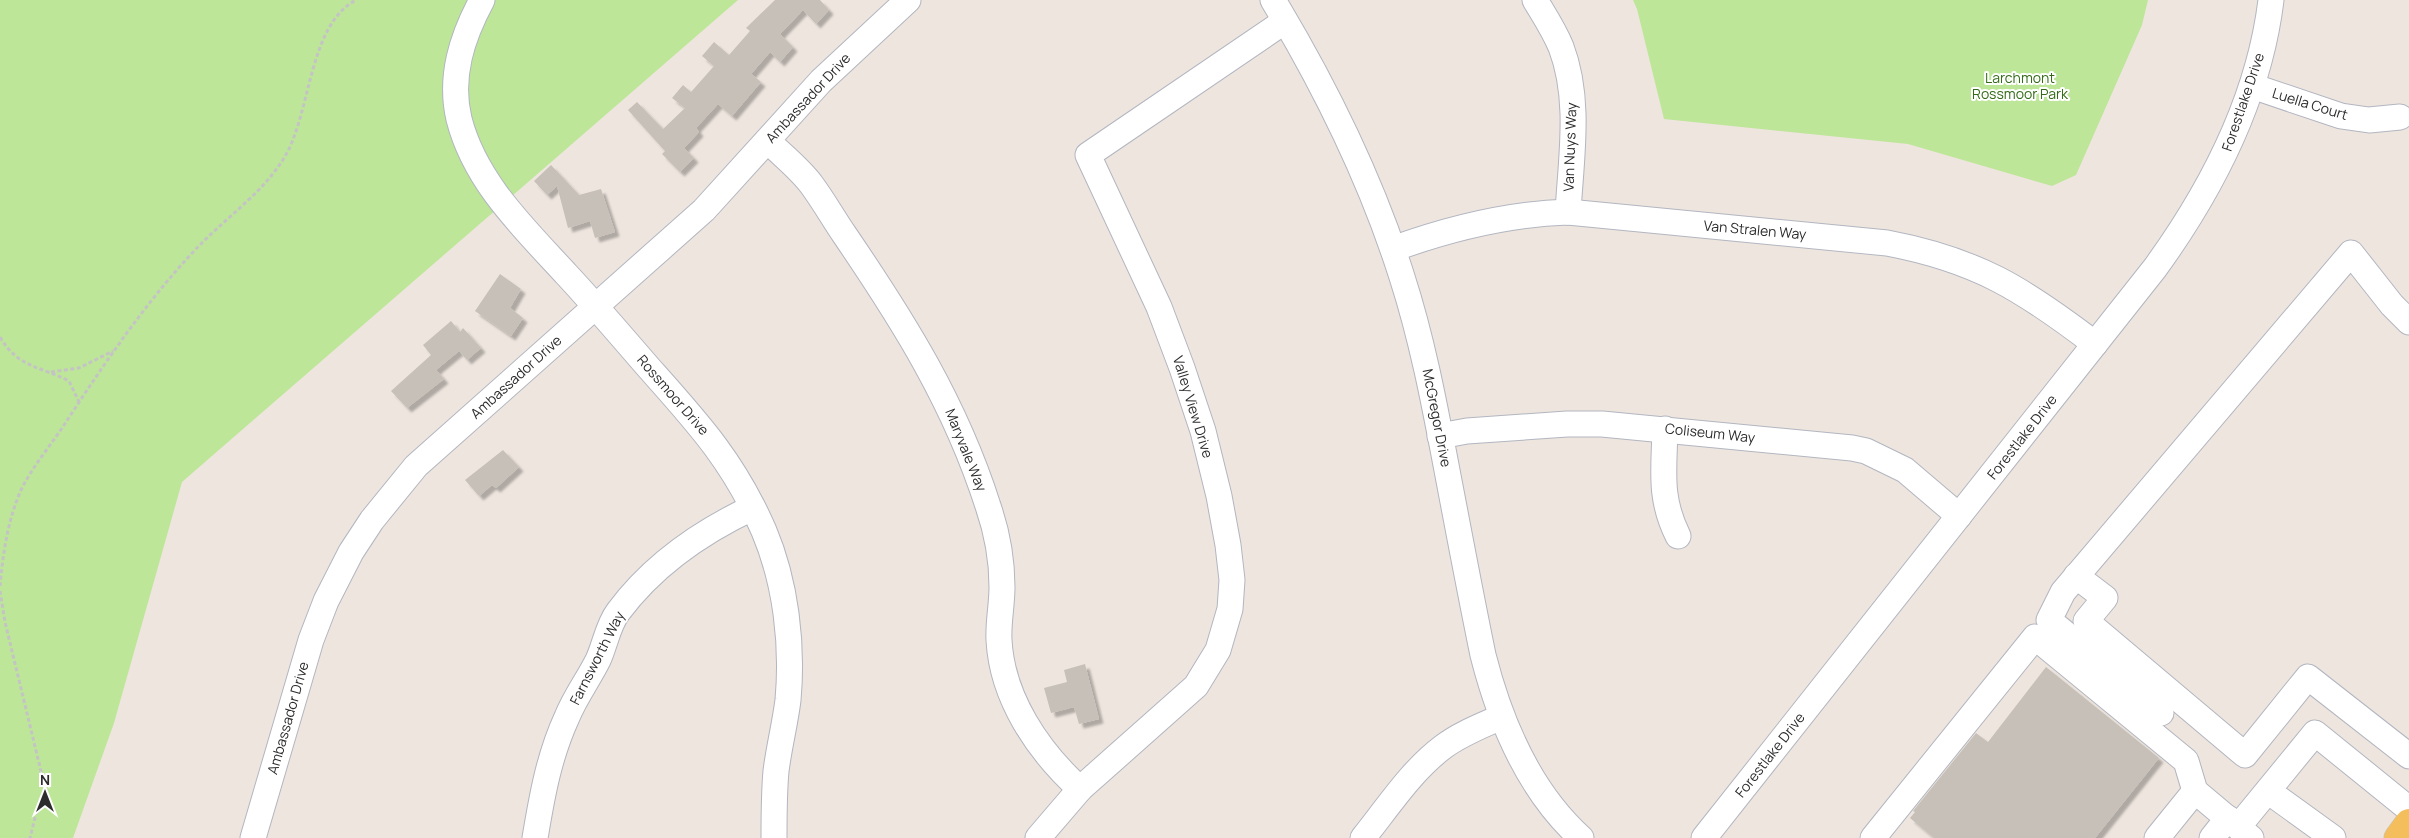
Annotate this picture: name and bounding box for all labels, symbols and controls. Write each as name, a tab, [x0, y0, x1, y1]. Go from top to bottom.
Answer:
street label: Ambassador Drive	[761, 49, 854, 147]
street label: Forestlake Drive	[2217, 50, 2268, 153]
park label: Larchmont Rossmoor Park	[1972, 68, 2069, 103]
street label: Luella Court	[2270, 83, 2351, 124]
street label: Van Nuys Way	[1558, 101, 1581, 192]
street label: Van Stralen Way	[1703, 216, 1808, 244]
street label: Ambassador Drive	[466, 331, 565, 423]
street label: Rossmoor Drive	[633, 350, 714, 439]
street label: Valley View Drive	[1169, 353, 1218, 460]
street label: McGregor Drive	[1419, 367, 1456, 469]
street label: Forestlake Drive	[1982, 390, 2061, 483]
street label: Maryvale Way	[941, 406, 992, 495]
street label: Coliseum Way	[1664, 418, 1757, 447]
street label: Farnsworth Way	[565, 607, 629, 708]
street label: Ambassador Drive	[262, 659, 313, 776]
street label: Forestlake Drive	[1730, 708, 1809, 801]
north arrow	[20, 768, 70, 818]
text: N	[40, 770, 50, 789]

